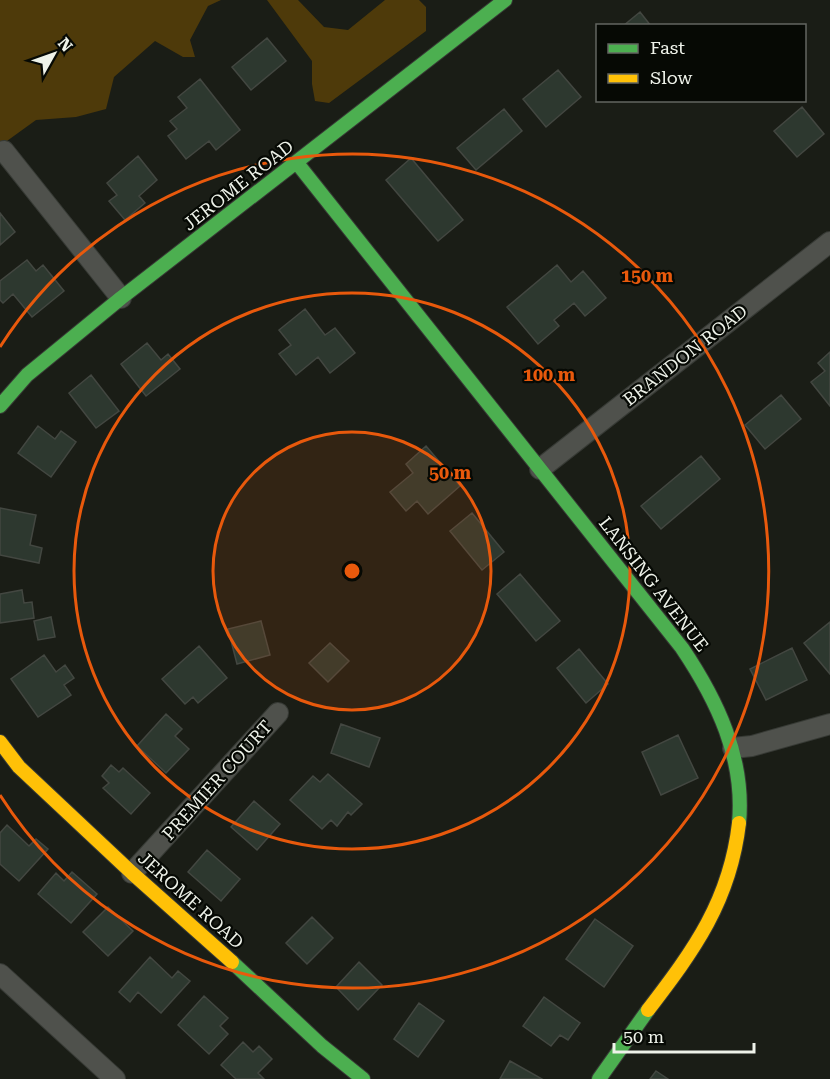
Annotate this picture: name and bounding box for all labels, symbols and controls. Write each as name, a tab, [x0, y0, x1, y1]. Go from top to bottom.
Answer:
north arrow	[24, 24, 84, 84]
legend	[596, 24, 806, 102]
text: N	[54, 34, 76, 56]
text: Fast	[650, 37, 685, 58]
text: Slow	[650, 67, 692, 88]
street label: JEROME ROAD	[179, 135, 298, 235]
text: 150 m	[621, 265, 674, 286]
street label: BRANDON ROAD	[619, 300, 751, 410]
text: 100 m	[523, 364, 576, 385]
text: 50 m	[429, 462, 472, 483]
street label: LANSING AVENUE	[595, 512, 713, 656]
centre of rings	[342, 561, 362, 581]
street label: PREMIER COURT	[158, 716, 276, 844]
street label: JEROME ROAD	[134, 847, 248, 953]
scale bar	[614, 1016, 754, 1054]
text: 50 m	[623, 1026, 664, 1047]

